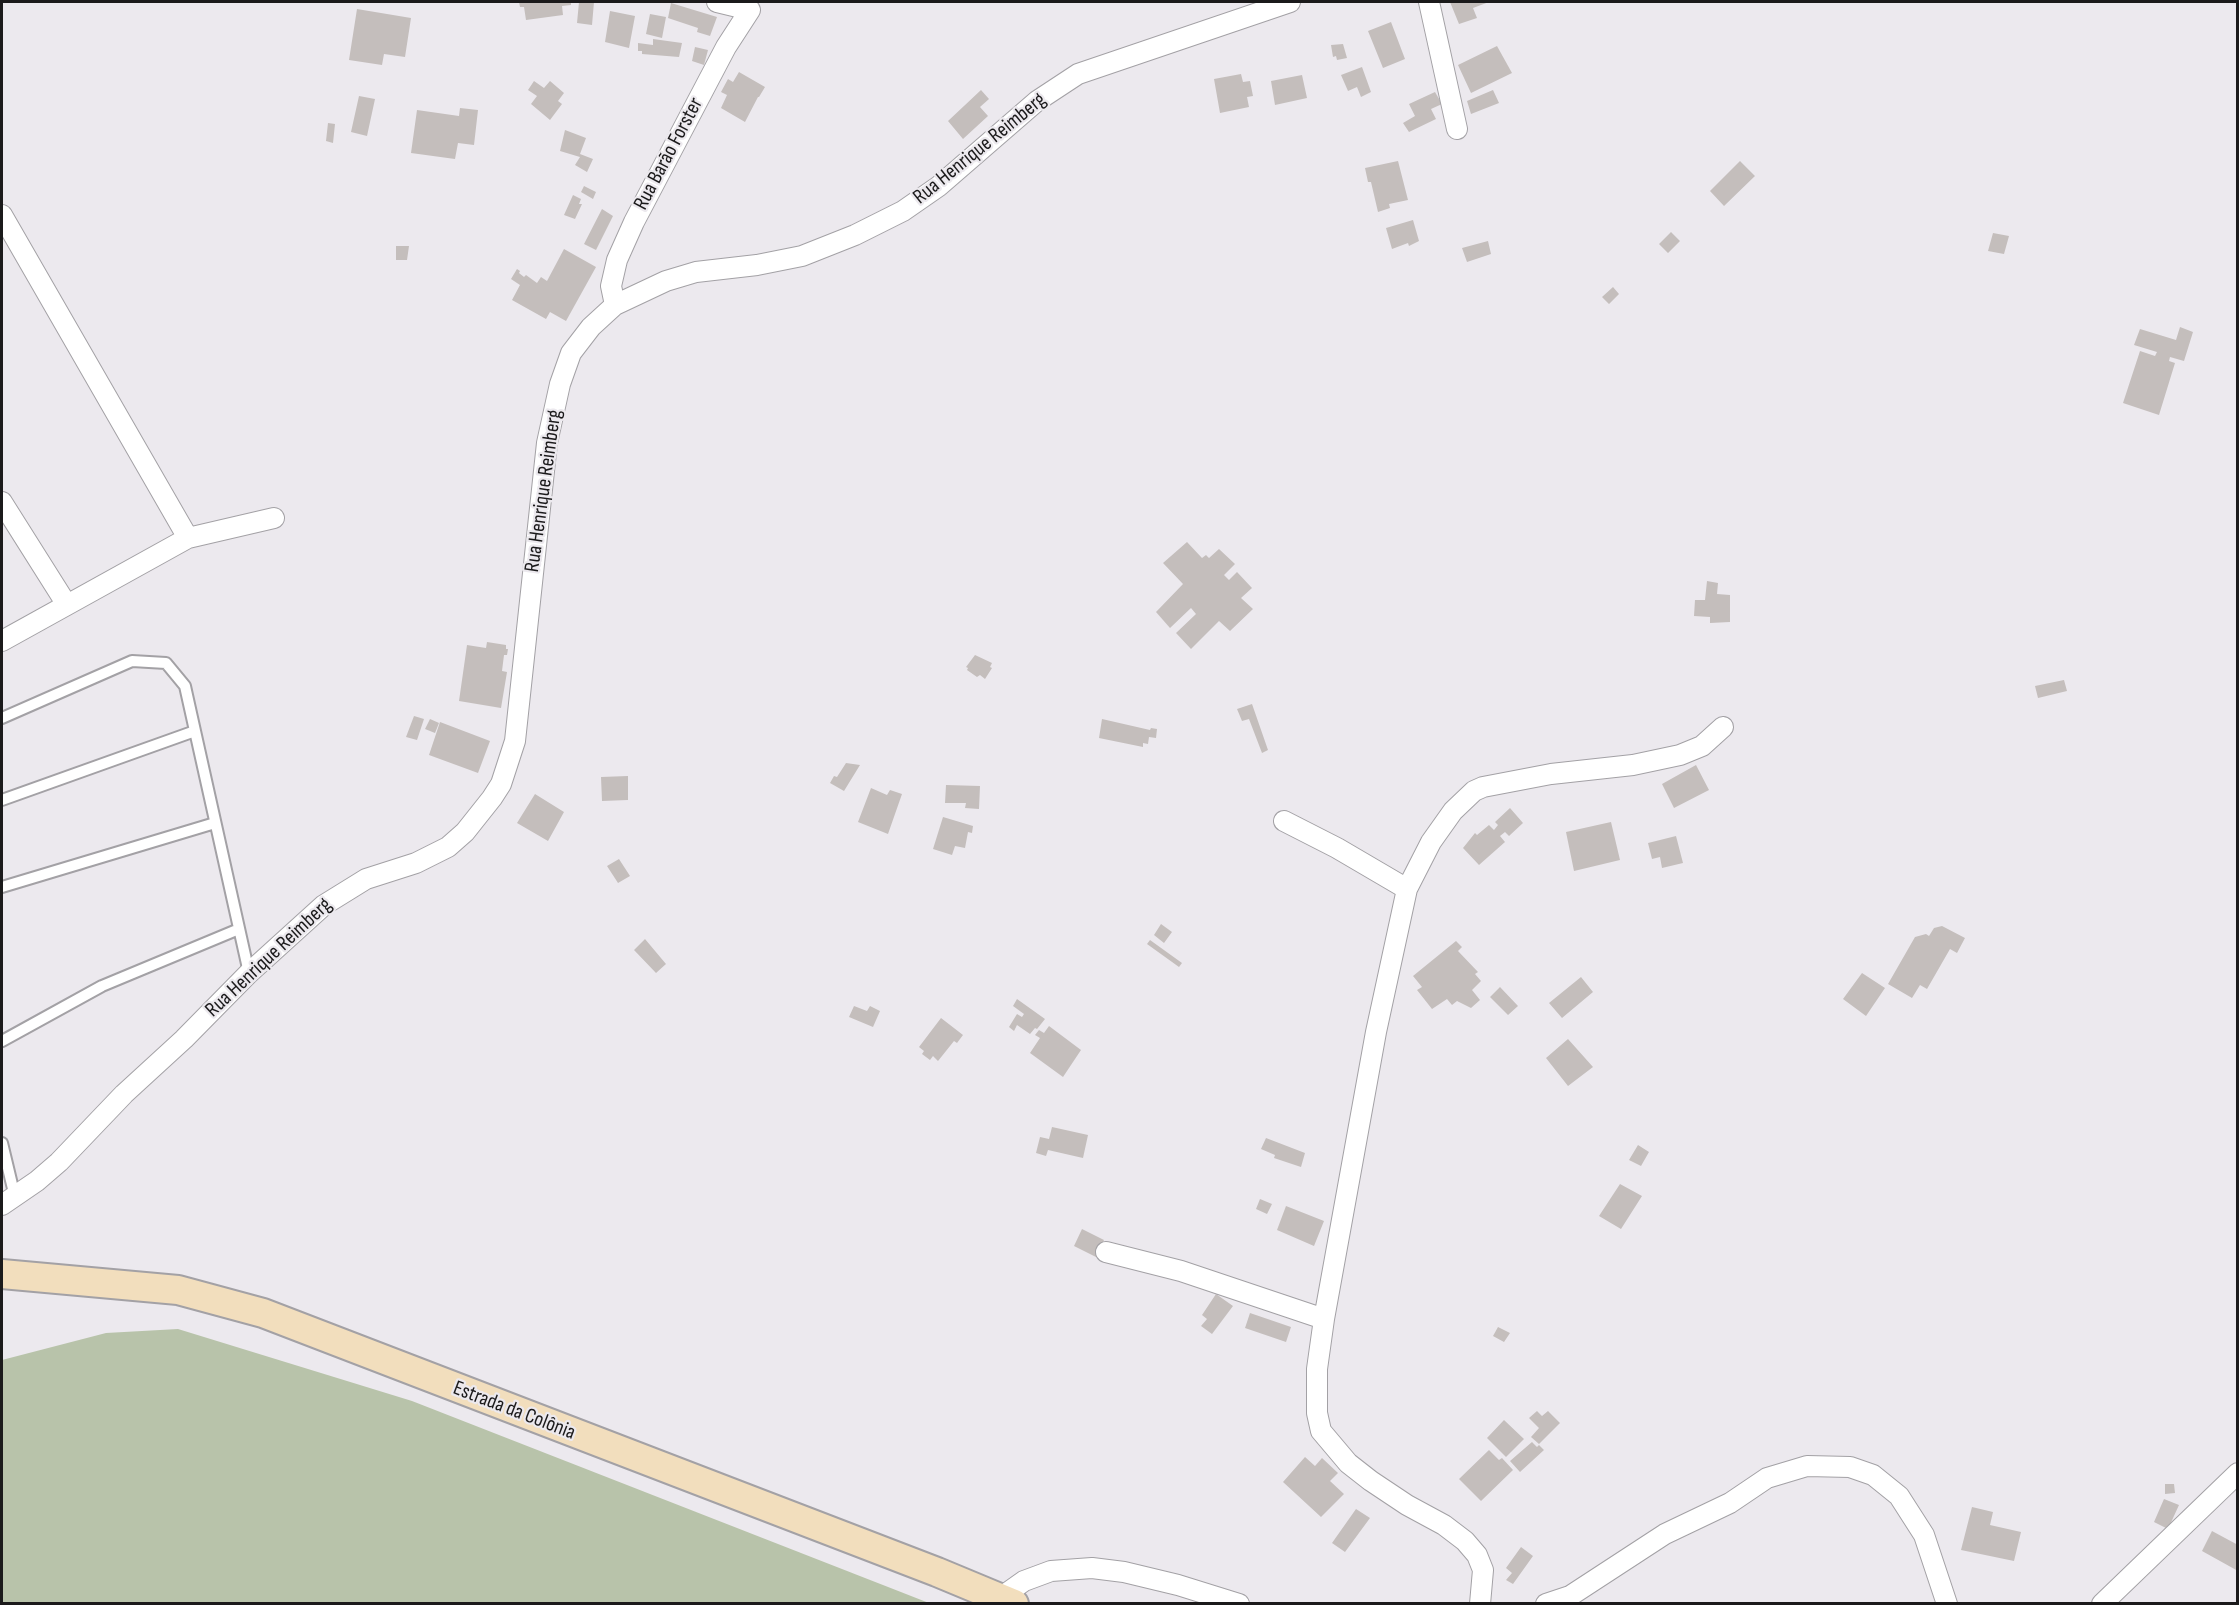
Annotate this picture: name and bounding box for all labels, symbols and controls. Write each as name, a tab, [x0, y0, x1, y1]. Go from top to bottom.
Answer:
street label: Rua Henrique Reimberg	[909, 88, 1051, 210]
street label: Rua Barão Forster	[629, 94, 709, 214]
street label: Rua Henrique Reimberg	[520, 408, 568, 574]
street label: Rua Henrique Reimberg	[201, 893, 337, 1023]
street label: Estrada da Colônia	[449, 1376, 579, 1446]

